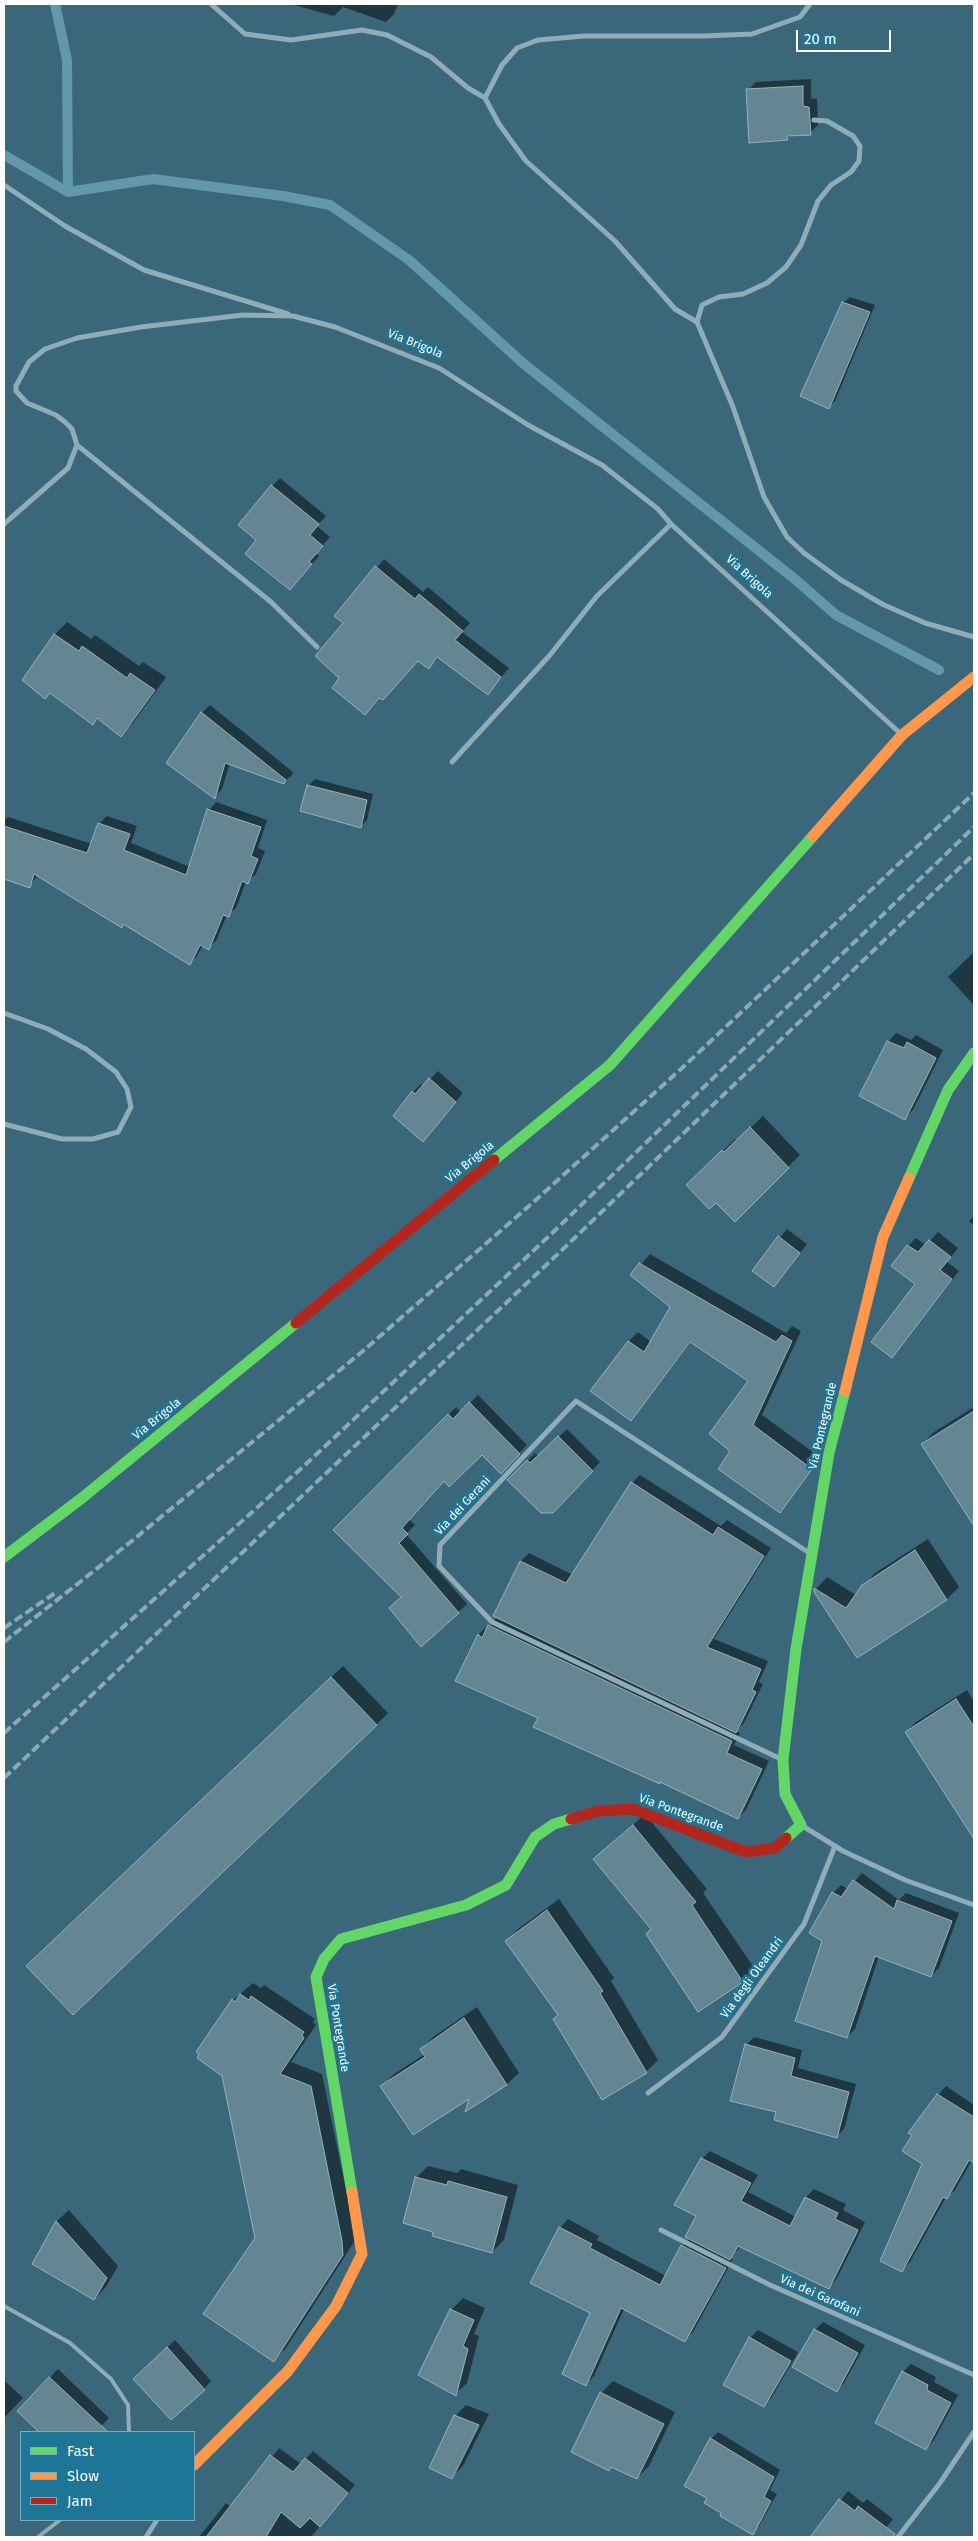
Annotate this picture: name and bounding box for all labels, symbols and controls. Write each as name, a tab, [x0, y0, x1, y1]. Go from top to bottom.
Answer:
scale bar	[798, 20, 893, 52]
text: 20 m	[804, 30, 837, 48]
street label: Via Brigola	[385, 326, 445, 362]
street label: Via Brigola	[723, 552, 775, 602]
street label: Via Brigola	[443, 1138, 497, 1186]
street label: Via Pontegrande	[806, 1381, 840, 1471]
street label: Via Brigola	[130, 1395, 184, 1443]
street label: Via dei Gerani	[432, 1474, 494, 1538]
street label: Via Pontegrande	[637, 1791, 725, 1835]
street label: Via degli Oleandri	[718, 1935, 786, 2021]
street label: Via Pontegrande	[324, 1983, 352, 2073]
street label: Via dei Garofani	[778, 2272, 862, 2320]
legend	[20, 2431, 195, 2521]
text: Fast	[67, 2442, 94, 2460]
text: Slow	[67, 2467, 99, 2485]
text: Jam	[67, 2492, 93, 2510]

